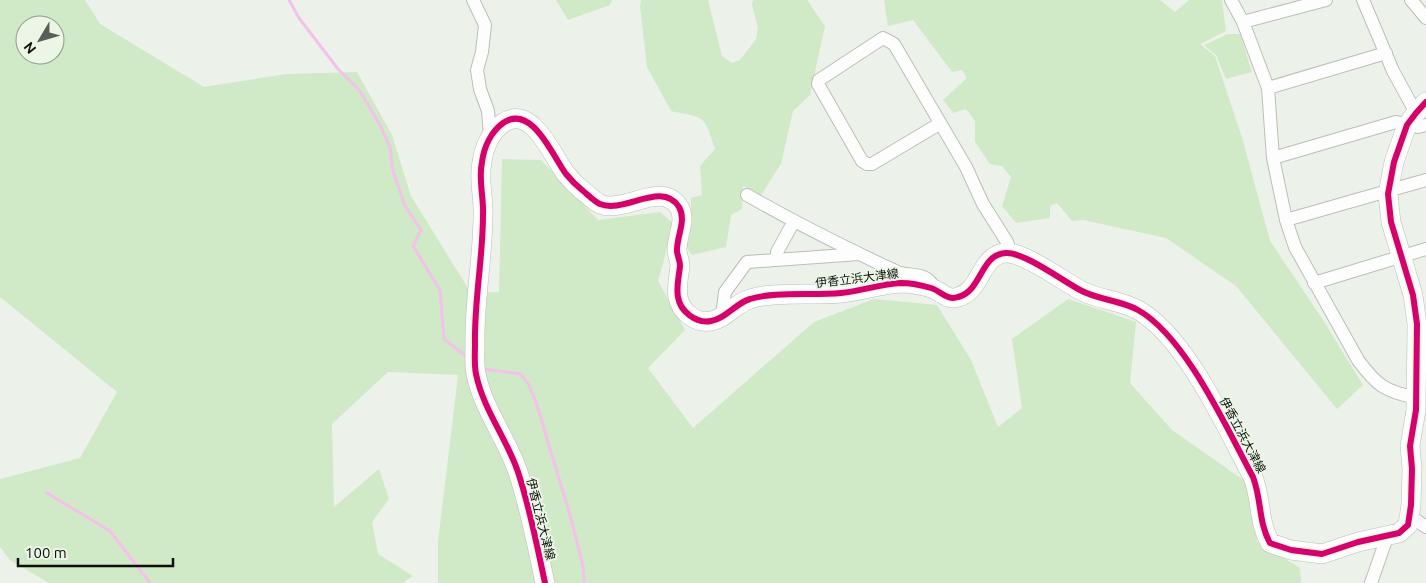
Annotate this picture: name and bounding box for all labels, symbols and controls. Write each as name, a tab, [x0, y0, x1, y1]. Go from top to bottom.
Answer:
north arrow	[15, 15, 65, 65]
text: N	[20, 39, 39, 57]
street label: 伊香立浜大津線	[815, 266, 899, 290]
street label: 伊香立浜大津線	[1218, 395, 1268, 475]
street label: 伊香立浜大津線	[525, 477, 557, 561]
scale bar	[18, 536, 172, 568]
text: 100 m	[25, 544, 67, 561]

